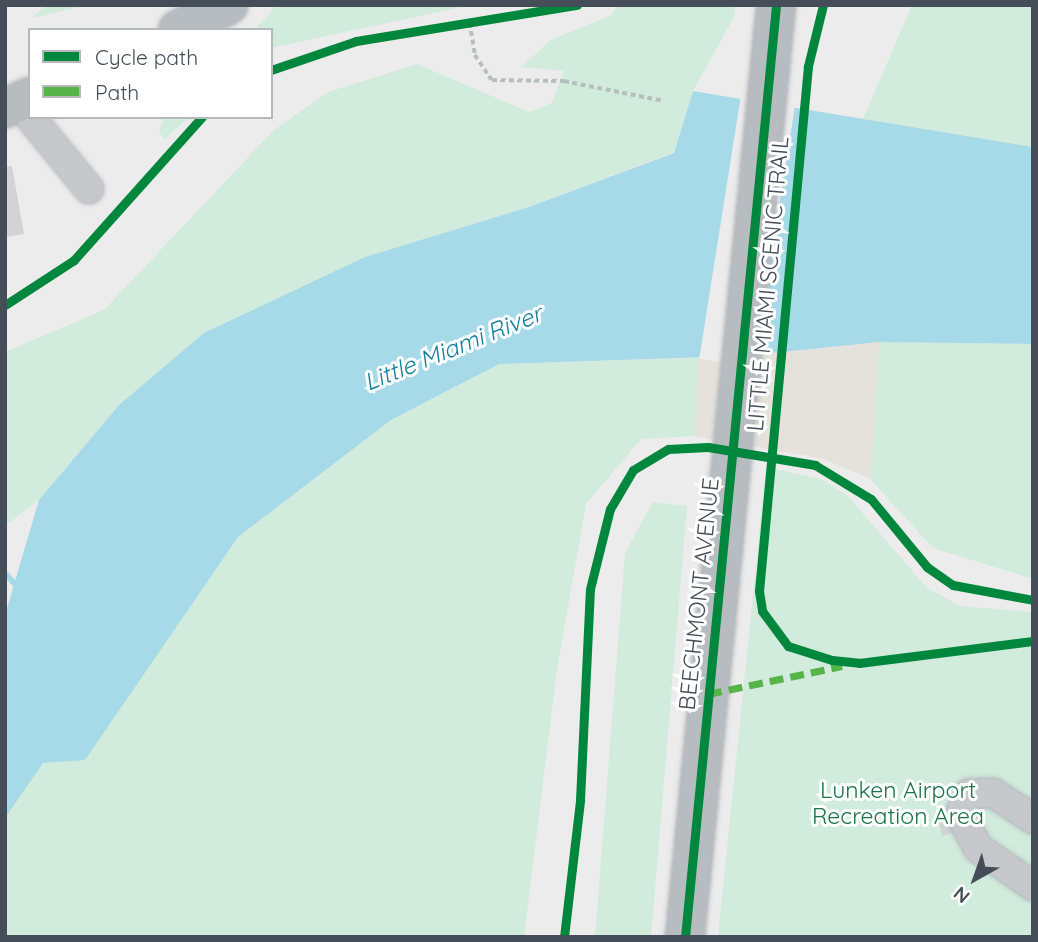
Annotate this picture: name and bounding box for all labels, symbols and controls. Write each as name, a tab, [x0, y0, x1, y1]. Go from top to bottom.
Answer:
legend	[28, 28, 273, 119]
text: Cycle path	[95, 44, 198, 70]
text: Path	[95, 79, 139, 105]
street label: LITTLE MIAMI SCENIC TRAIL	[741, 136, 795, 432]
water label: Little Miami River	[360, 299, 546, 397]
street label: BEECHMONT AVENUE	[673, 476, 725, 712]
park label: Lunken Airport Recreation Area	[812, 776, 984, 830]
north arrow	[940, 844, 1010, 914]
text: N	[948, 881, 975, 909]

